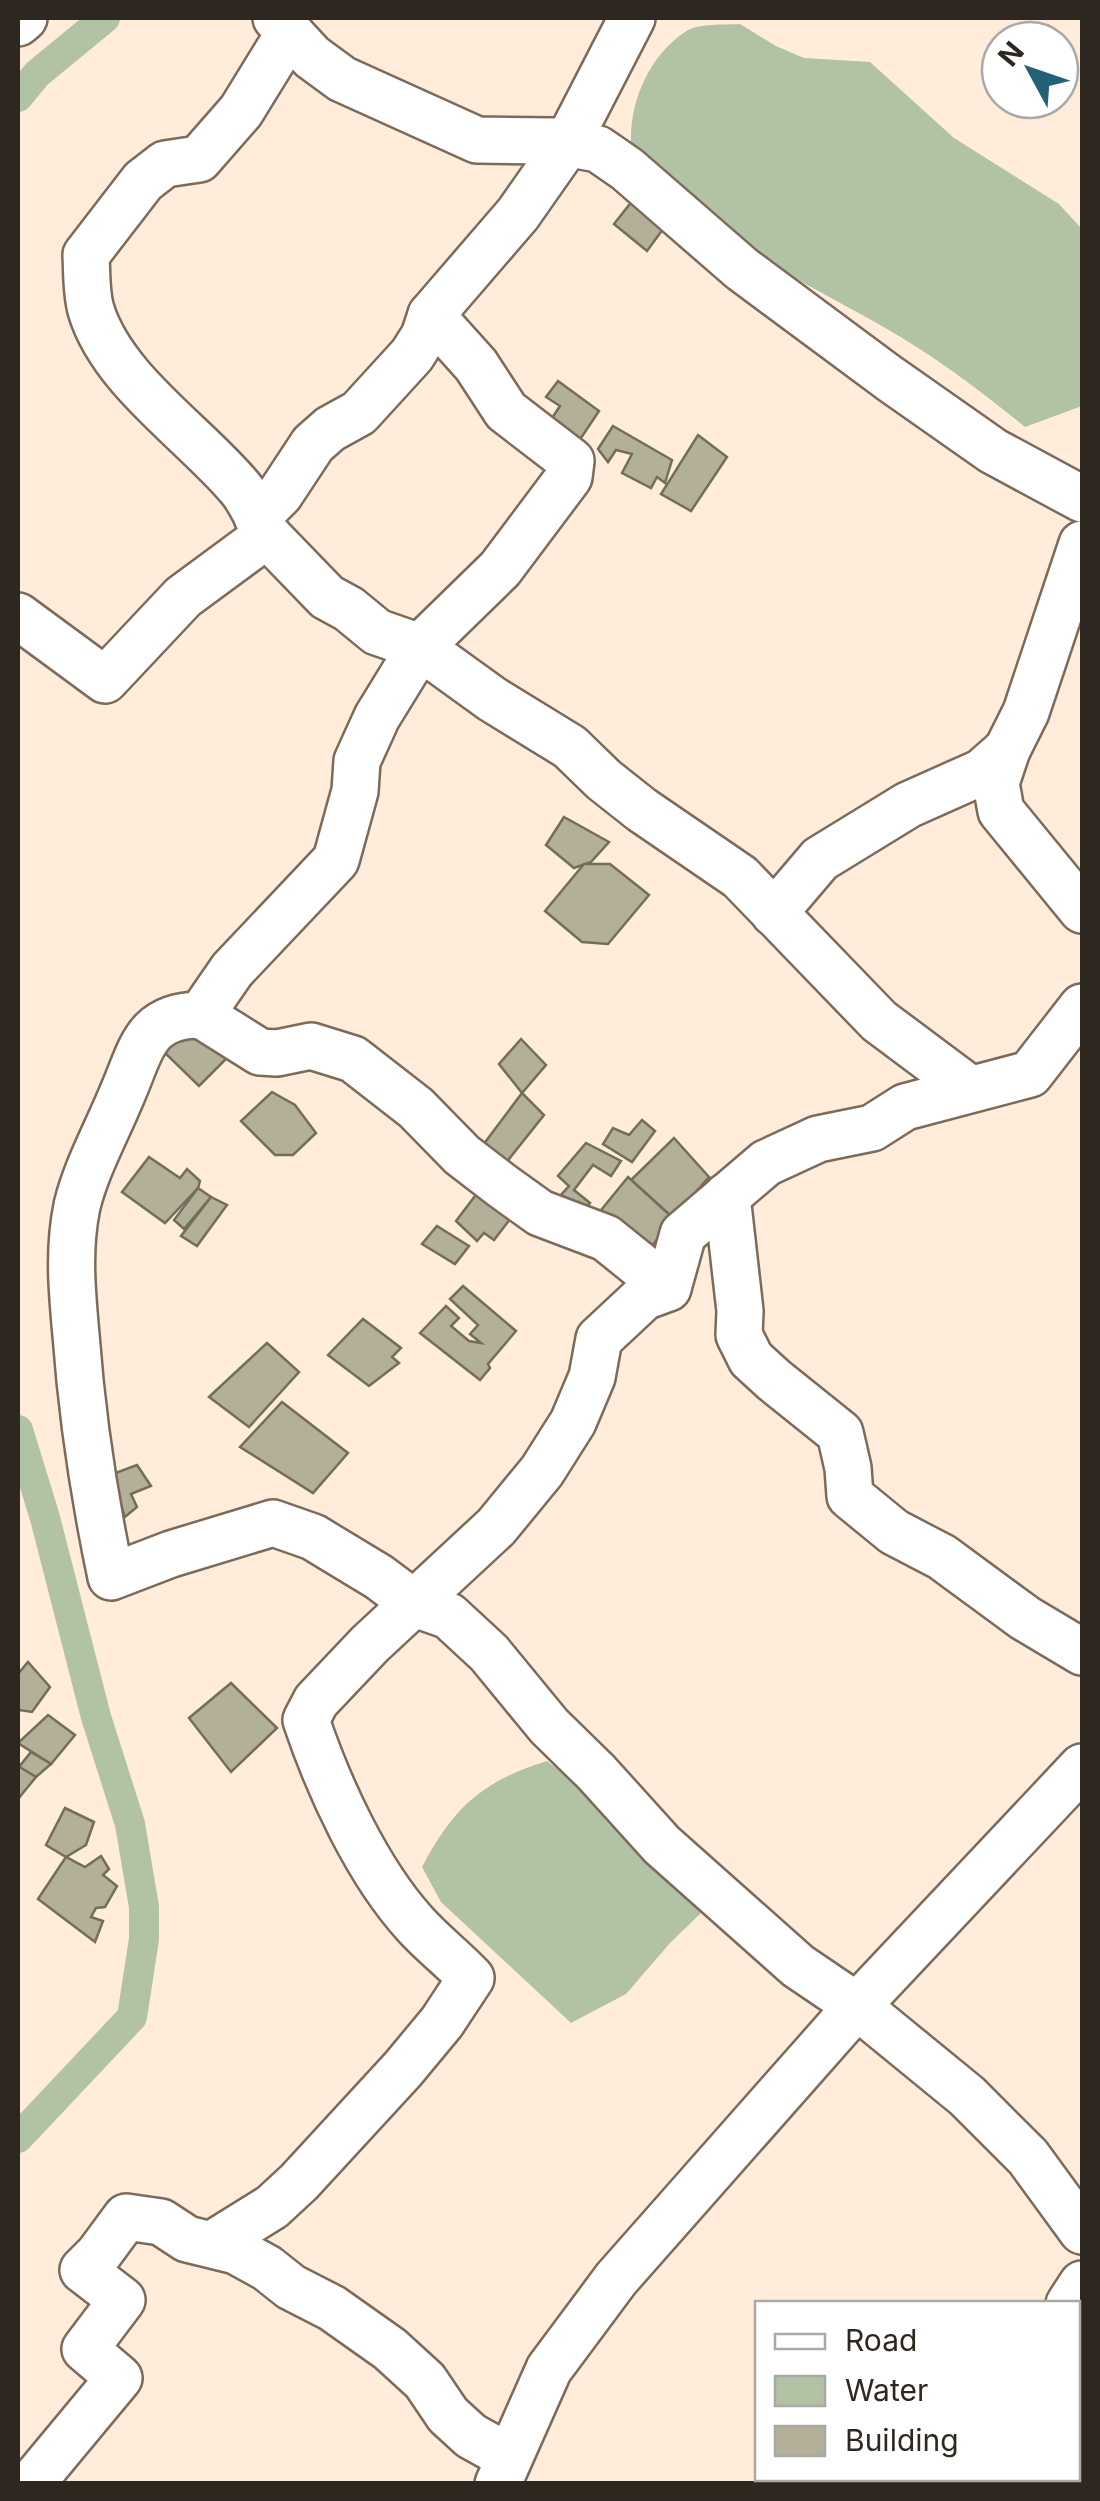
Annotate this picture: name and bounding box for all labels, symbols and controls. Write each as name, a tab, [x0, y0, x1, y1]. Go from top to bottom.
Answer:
north arrow	[980, 20, 1080, 120]
text: N	[991, 35, 1031, 73]
legend	[755, 2301, 1080, 2481]
text: Road	[845, 2322, 917, 2358]
text: Water	[845, 2372, 928, 2408]
text: Building	[845, 2422, 959, 2458]

